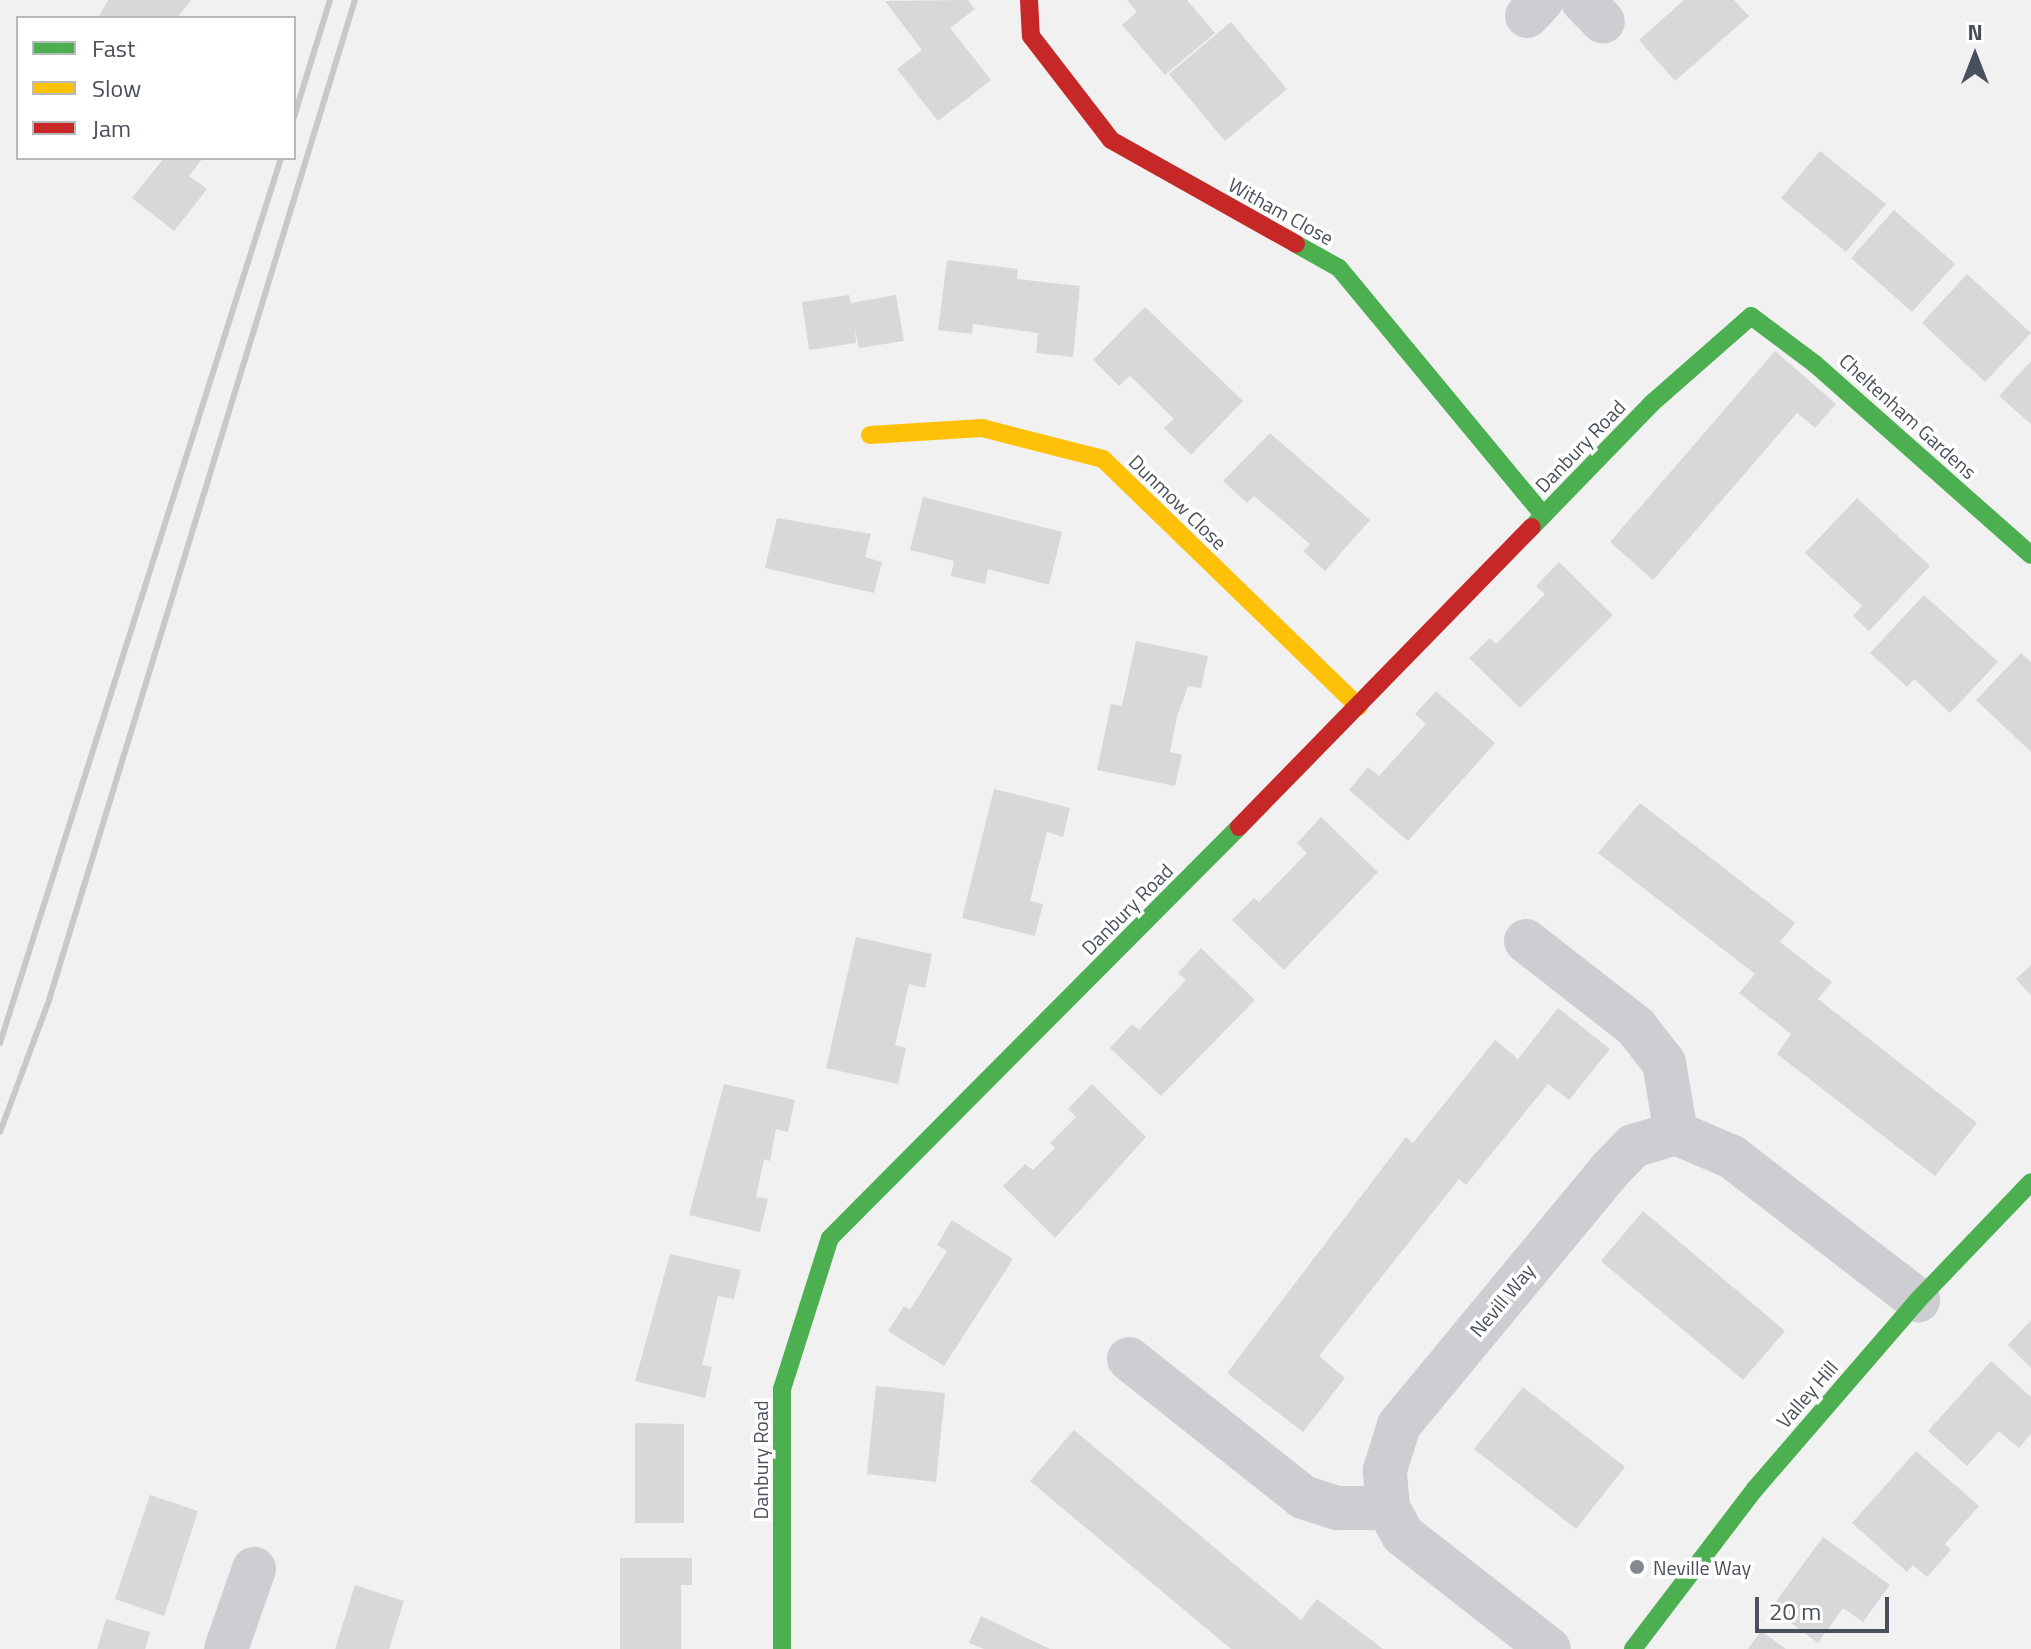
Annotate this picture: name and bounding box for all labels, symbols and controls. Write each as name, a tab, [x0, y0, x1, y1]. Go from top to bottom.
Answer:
text: N	[1967, 15, 1983, 49]
legend	[16, 16, 296, 160]
north arrow	[1935, 16, 2015, 96]
text: Fast	[92, 30, 135, 66]
text: Slow	[92, 70, 141, 106]
text: Jam	[92, 110, 131, 146]
street label: Witham Close	[1224, 172, 1338, 250]
street label: Cheltenham Gardens	[1835, 348, 1981, 484]
street label: Danbury Road	[1530, 395, 1630, 497]
street label: Dunmow Close	[1124, 449, 1232, 555]
street label: Danbury Road	[1076, 858, 1178, 960]
street label: Nevill Way	[1465, 1259, 1539, 1341]
street label: Valley Hill	[1771, 1355, 1843, 1433]
street label: Danbury Road	[748, 1400, 772, 1520]
place label: Neville Way	[1653, 1555, 1751, 1579]
marker: Neville Way	[1628, 1558, 1646, 1576]
scale bar	[1759, 1581, 1893, 1631]
text: 20 m	[1769, 1593, 1821, 1629]

